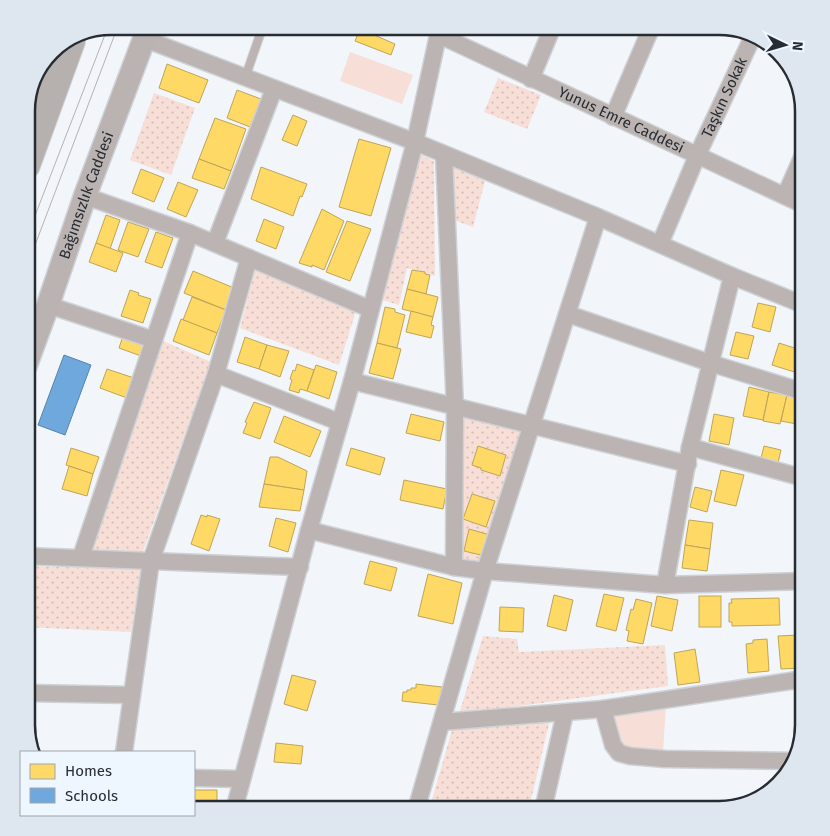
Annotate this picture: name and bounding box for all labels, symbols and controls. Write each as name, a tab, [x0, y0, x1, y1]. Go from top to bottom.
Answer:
north arrow	[760, 20, 810, 70]
text: N	[789, 41, 806, 51]
street label: Taşkın Sokak	[698, 54, 751, 141]
street label: Yunus Emre Caddesi	[555, 83, 687, 157]
street label: Bağımsızlık Caddesi	[55, 129, 117, 261]
legend	[20, 751, 195, 816]
text: Homes	[65, 762, 112, 780]
text: Schools	[65, 787, 118, 805]

